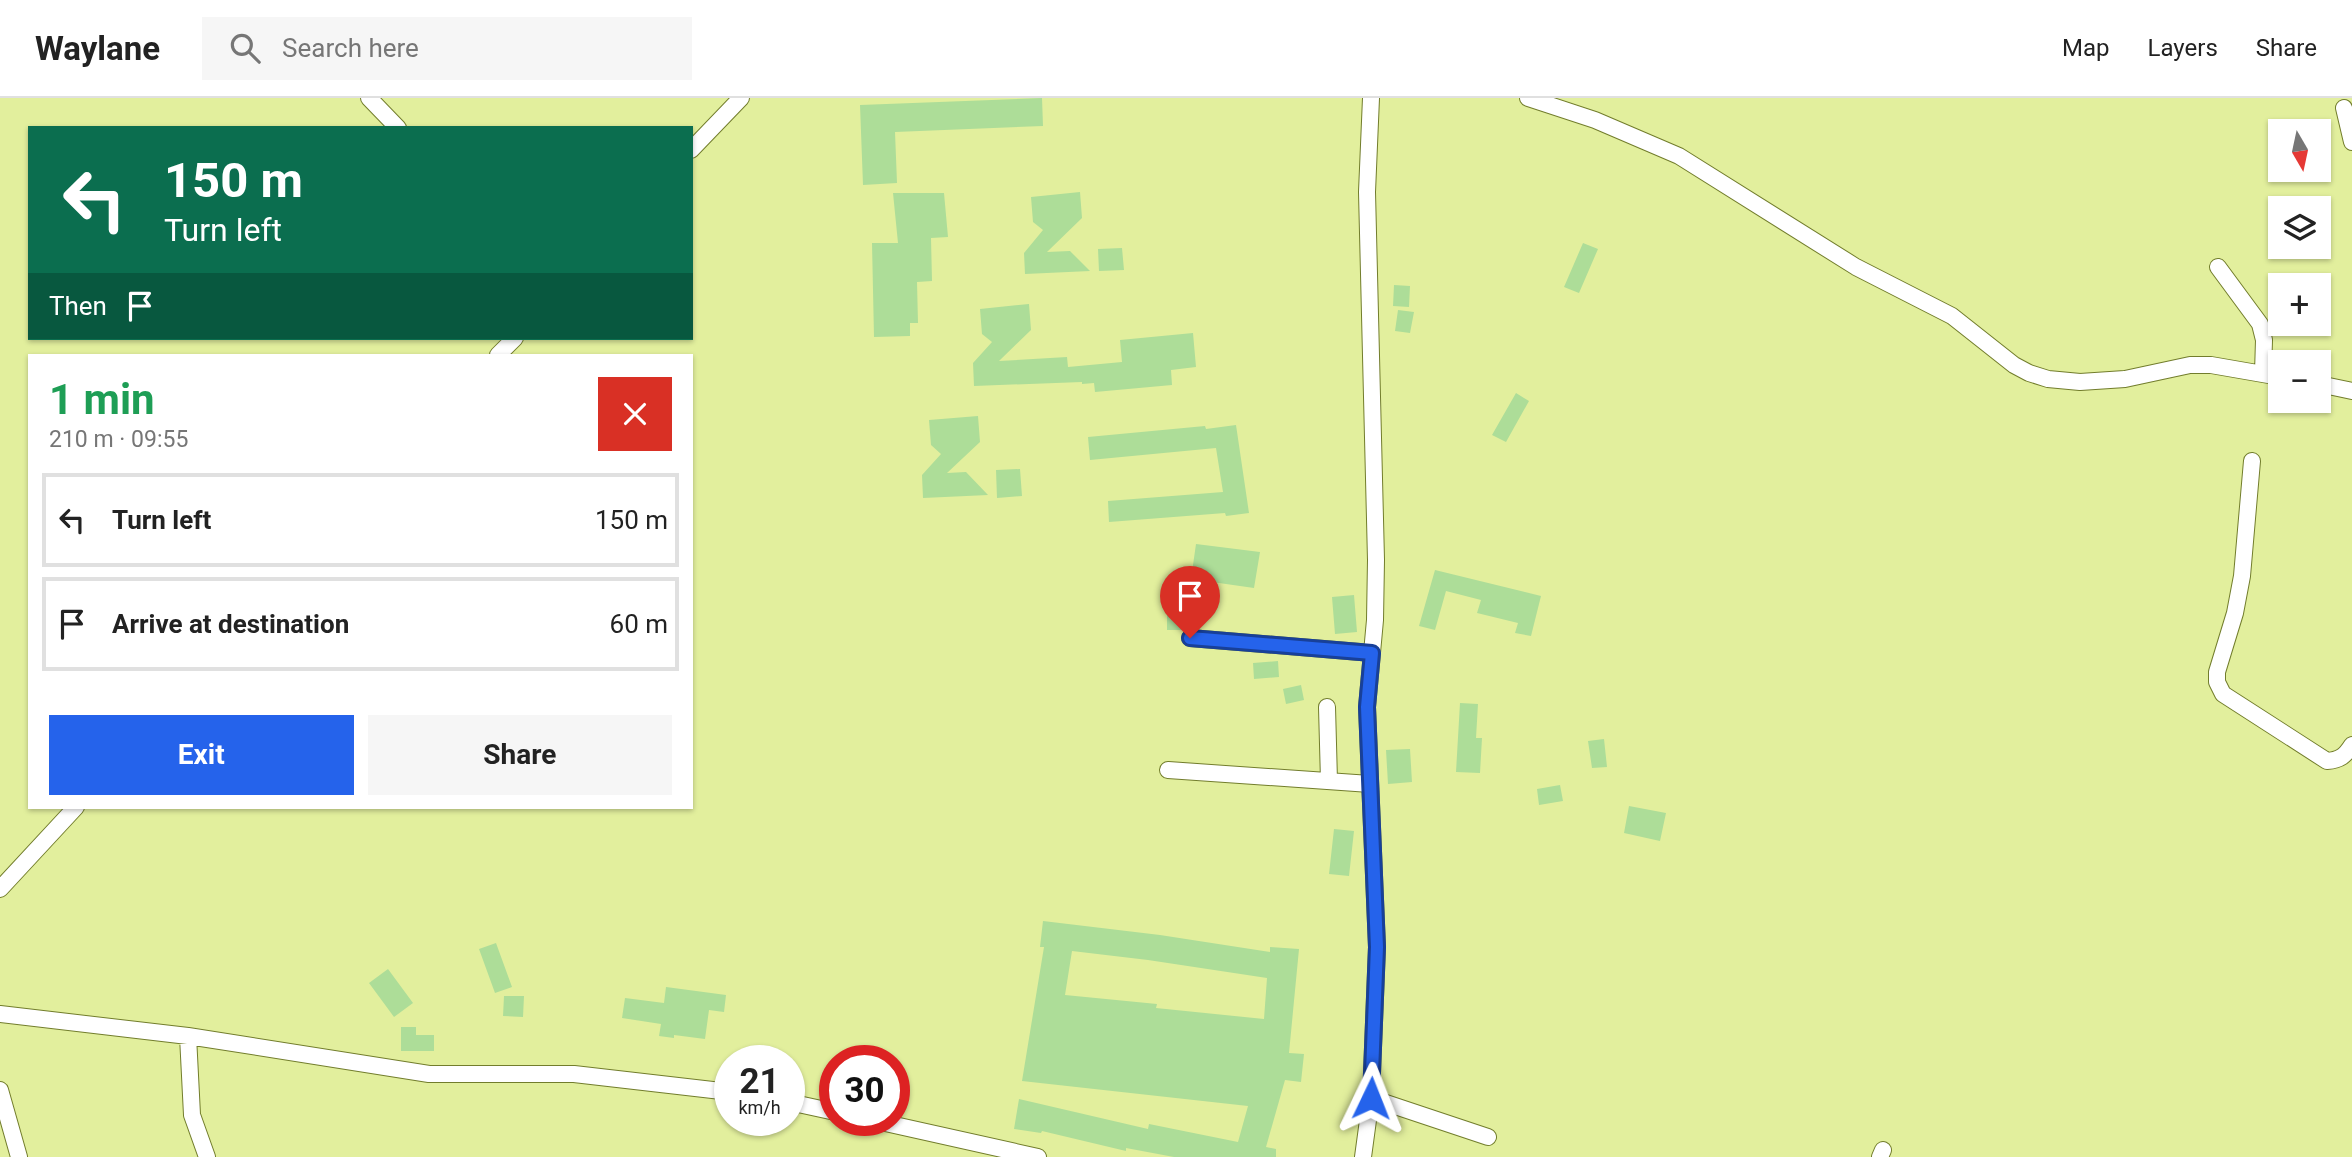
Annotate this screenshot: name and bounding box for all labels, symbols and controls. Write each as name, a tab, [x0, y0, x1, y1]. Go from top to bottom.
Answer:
search box	[202, 17, 692, 80]
text: Waylane	[35, 29, 160, 68]
icon: search	[226, 29, 264, 67]
text: Search here	[282, 33, 419, 63]
text: Map	[2062, 34, 2110, 62]
text: Layers	[2148, 34, 2218, 62]
text: Share	[2256, 34, 2317, 62]
north arrow	[2268, 119, 2331, 182]
map controls	[2268, 119, 2331, 413]
text: 150 m	[164, 152, 303, 209]
icon: left	[49, 154, 140, 245]
button: layers	[2268, 196, 2331, 259]
text: Turn left	[164, 211, 282, 249]
button: +	[2268, 273, 2331, 336]
icon: arrive	[121, 287, 159, 325]
text: Then	[49, 291, 107, 321]
button: −	[2268, 350, 2331, 413]
text: 1 min	[49, 375, 155, 424]
button: close	[598, 377, 672, 451]
text: 210 m · 09:55	[49, 426, 188, 453]
icon: left	[53, 501, 91, 539]
text: Turn left	[112, 505, 211, 535]
text: 150 m	[595, 505, 668, 535]
pin	[1160, 566, 1220, 638]
icon: arrive	[1171, 577, 1209, 615]
icon: arrive	[53, 605, 91, 643]
text: Arrive at destination	[112, 609, 349, 639]
text: 60 m	[610, 609, 668, 639]
button: Exit	[49, 715, 354, 795]
button: Share	[368, 715, 672, 795]
speed limit sign: 30	[819, 1045, 910, 1136]
text: 21	[739, 1061, 780, 1102]
position arrow	[1334, 1061, 1408, 1135]
text: km/h	[738, 1097, 781, 1118]

